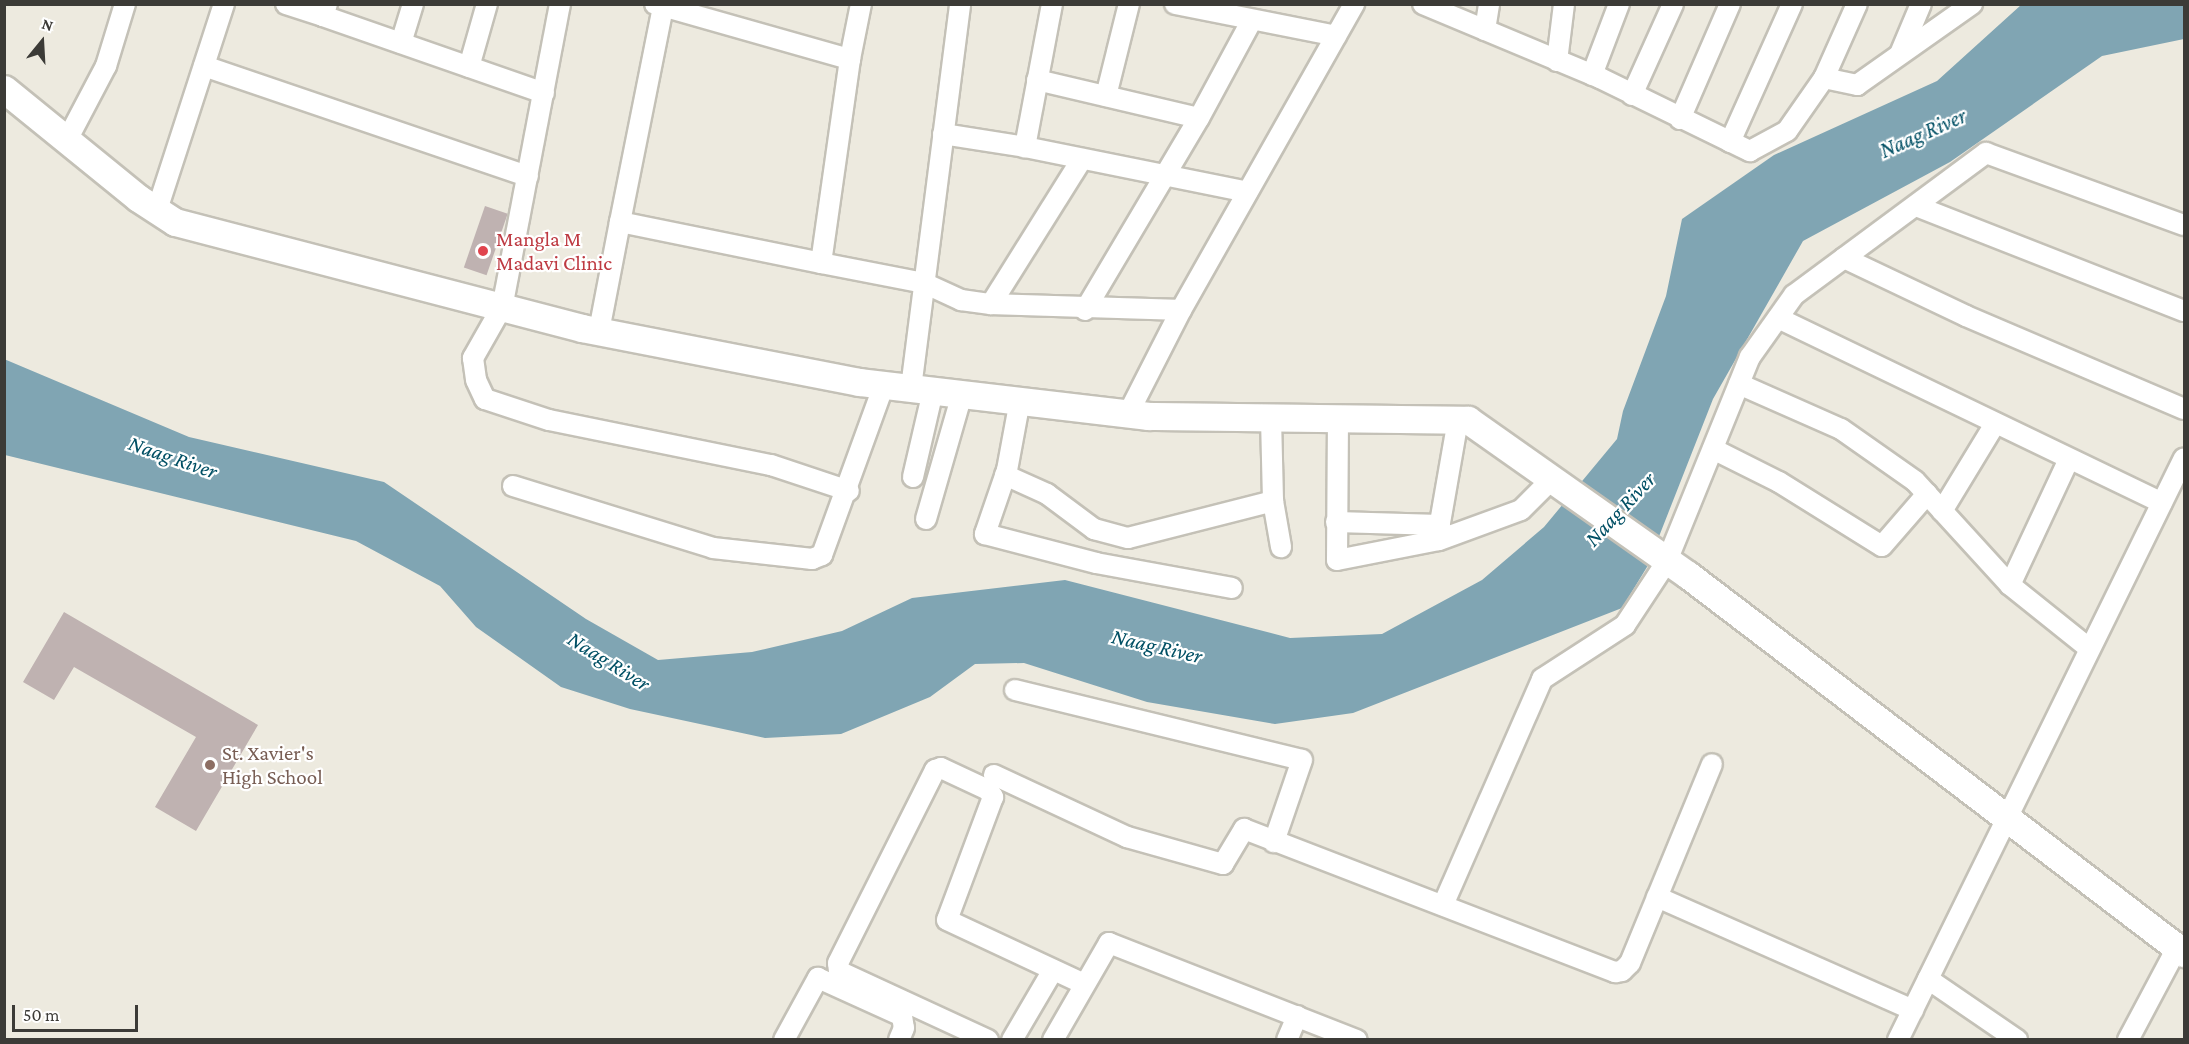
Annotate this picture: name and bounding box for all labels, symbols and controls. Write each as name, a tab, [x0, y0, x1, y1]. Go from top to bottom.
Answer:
north arrow	[12, 12, 72, 72]
text: N	[40, 15, 56, 34]
water label: Naag River	[1876, 102, 1970, 164]
place label: Mangla M Madavi Clinic	[496, 226, 612, 276]
marker: Mangla M Madavi Clinic	[474, 242, 492, 260]
water label: Naag River	[125, 430, 221, 484]
water label: Naag River	[1579, 466, 1661, 552]
water label: Naag River	[1109, 623, 1205, 669]
water label: Naag River	[563, 625, 655, 697]
place label: St. Xavier's High School	[222, 740, 323, 790]
marker: St. Xavier's High School	[203, 758, 217, 772]
scale bar	[15, 993, 141, 1031]
text: 50 m	[23, 1005, 60, 1025]

